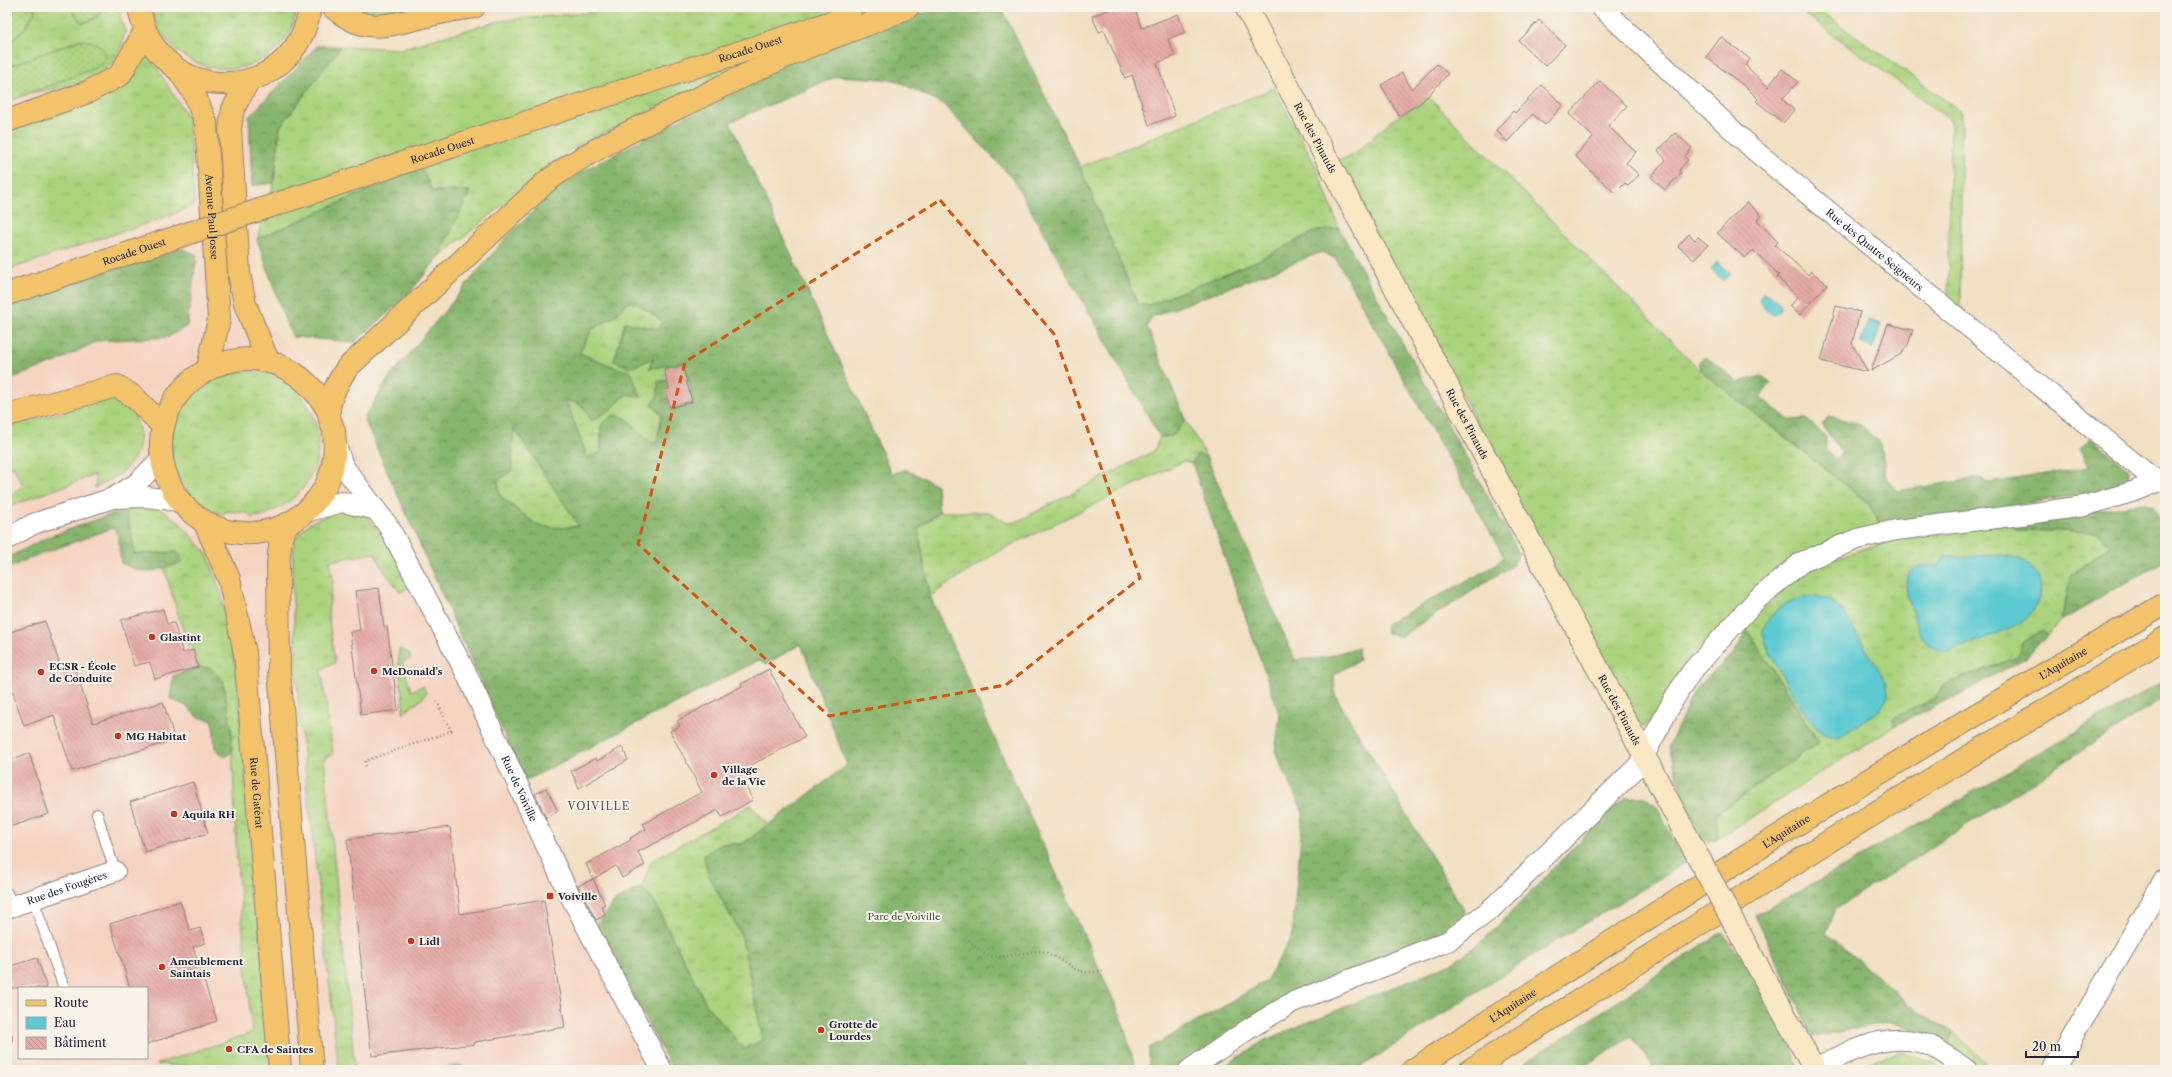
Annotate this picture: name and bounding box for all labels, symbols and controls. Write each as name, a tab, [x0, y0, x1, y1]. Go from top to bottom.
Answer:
street label: Rocade Ouest	[717, 32, 784, 65]
street label: Rue des Pinauds	[1291, 100, 1340, 175]
street label: Rocade Ouest	[409, 133, 476, 166]
street label: Avenue Paul Josse	[203, 173, 222, 260]
street label: Rue des Quatre Seigneurs	[1823, 206, 1926, 294]
street label: Rocade Ouest	[101, 235, 168, 268]
street label: Rue des Pinauds	[1443, 386, 1492, 461]
place label: Glastint	[160, 631, 201, 644]
marker: Glastint	[147, 632, 157, 642]
street label: L'Aquitaine	[2037, 644, 2090, 682]
place label: ECSR - École de Conduite	[49, 660, 116, 685]
place label: McDonald's	[382, 665, 443, 678]
marker: McDonald's	[369, 666, 379, 676]
marker: ECSR - École de Conduite	[36, 667, 46, 677]
street label: Rue des Pinauds	[1596, 672, 1644, 747]
place label: MG Habitat	[126, 730, 186, 743]
marker: MG Habitat	[113, 731, 123, 741]
street label: Rue de Voiville	[499, 753, 541, 824]
street label: Rue de Gatérat	[247, 757, 266, 830]
place label: Village de la Vie	[721, 763, 766, 788]
marker: Village de la Vie	[709, 770, 719, 780]
district label: VOIVILLE	[567, 799, 630, 813]
place label: Aquila RH	[181, 808, 235, 821]
marker: Aquila RH	[169, 809, 179, 819]
street label: L'Aquitaine	[1760, 811, 1813, 851]
street label: Rue des Fougères	[25, 868, 108, 907]
place label: Voiville	[557, 890, 597, 903]
marker: Voiville	[545, 891, 555, 901]
park label: Parc de Voiville	[867, 910, 941, 923]
place label: Lidl	[419, 935, 440, 948]
marker: Lidl	[406, 936, 416, 946]
place label: Ameublement Saintais	[169, 955, 243, 980]
marker: Ameublement Saintais	[157, 962, 167, 972]
street label: L'Aquitaine	[1487, 985, 1539, 1025]
legend	[18, 987, 148, 1059]
text: Route	[54, 995, 89, 1010]
text: Eau	[54, 1015, 77, 1030]
place label: Grotte de Lourdes	[829, 1018, 878, 1043]
marker: Grotte de Lourdes	[816, 1025, 826, 1035]
scale bar	[2026, 1033, 2078, 1059]
text: Bâtiment	[54, 1035, 107, 1050]
text: 20 m	[2032, 1039, 2061, 1054]
place label: CFA de Saintes	[237, 1043, 314, 1056]
marker: CFA de Saintes	[224, 1044, 234, 1054]

